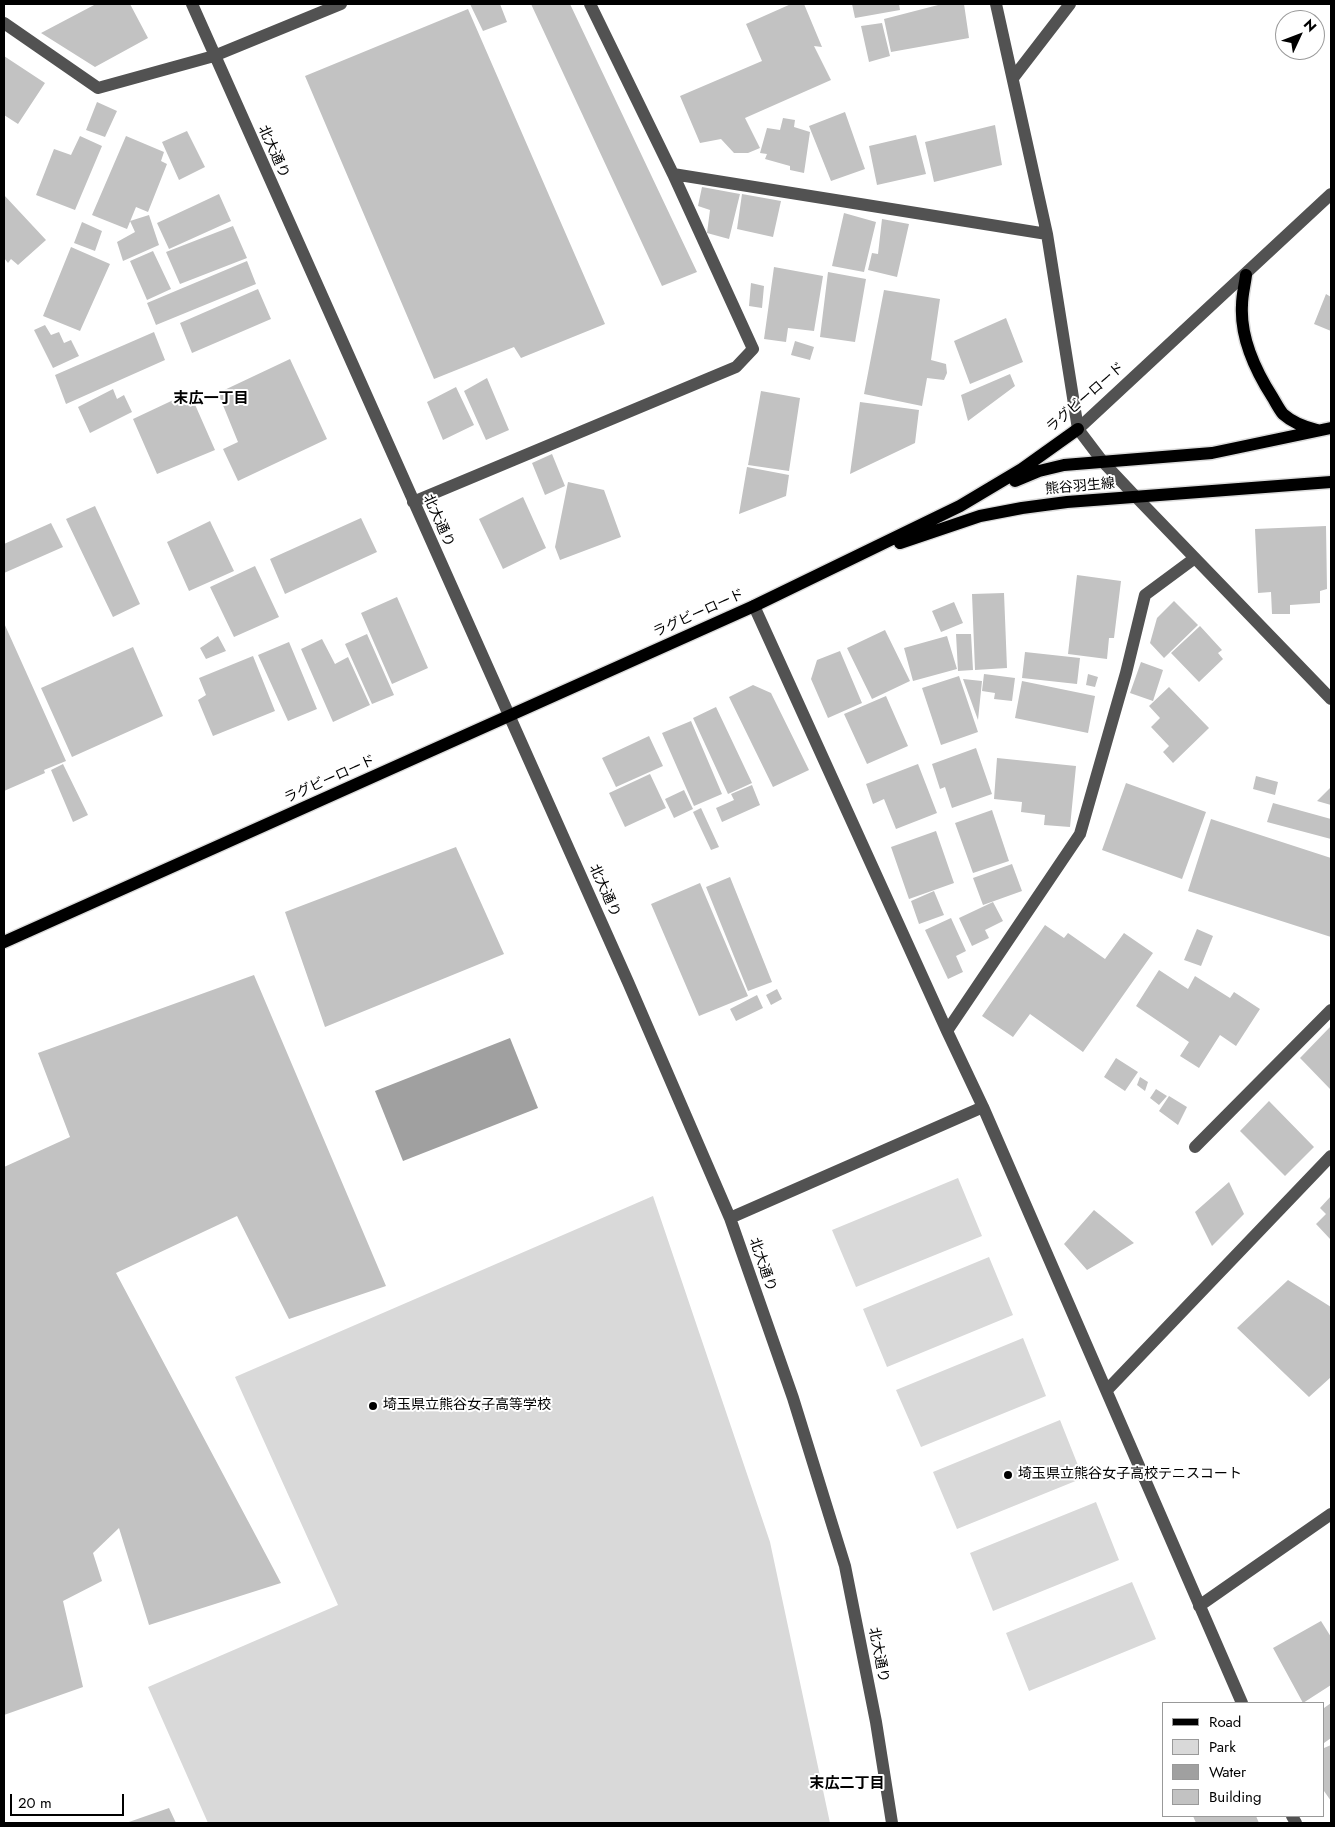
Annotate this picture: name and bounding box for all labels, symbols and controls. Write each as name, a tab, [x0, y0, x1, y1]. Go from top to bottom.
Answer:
north arrow	[1275, 10, 1325, 60]
text: N	[1299, 15, 1321, 36]
street label: 北大通り	[254, 123, 292, 181]
street label: ラグビーロード	[1044, 360, 1128, 436]
district label: 末広一丁目	[174, 390, 248, 408]
street label: 熊谷羽生線	[1044, 476, 1116, 498]
street label: 北大通り	[419, 492, 457, 550]
street label: ラグビーロード	[651, 586, 747, 642]
street label: ラグビーロード	[282, 752, 378, 808]
street label: 北大通り	[585, 862, 623, 920]
street label: 北大通り	[745, 1236, 779, 1294]
place label: 埼玉県立熊谷女子高等学校	[383, 1398, 551, 1414]
marker: 埼玉県立熊谷女子高等学校	[367, 1400, 379, 1412]
place label: 埼玉県立熊谷女子高校テニスコート	[1018, 1467, 1242, 1483]
marker: 埼玉県立熊谷女子高校テニスコート	[1002, 1469, 1014, 1481]
street label: 北大通り	[864, 1626, 892, 1684]
legend	[1162, 1702, 1325, 1817]
text: Road	[1209, 1711, 1241, 1733]
text: Park	[1209, 1736, 1236, 1758]
text: Water	[1209, 1761, 1246, 1783]
district label: 末広二丁目	[810, 1775, 884, 1793]
scale bar	[12, 1784, 126, 1816]
text: Building	[1209, 1786, 1261, 1808]
text: 20 m	[18, 1792, 52, 1814]

